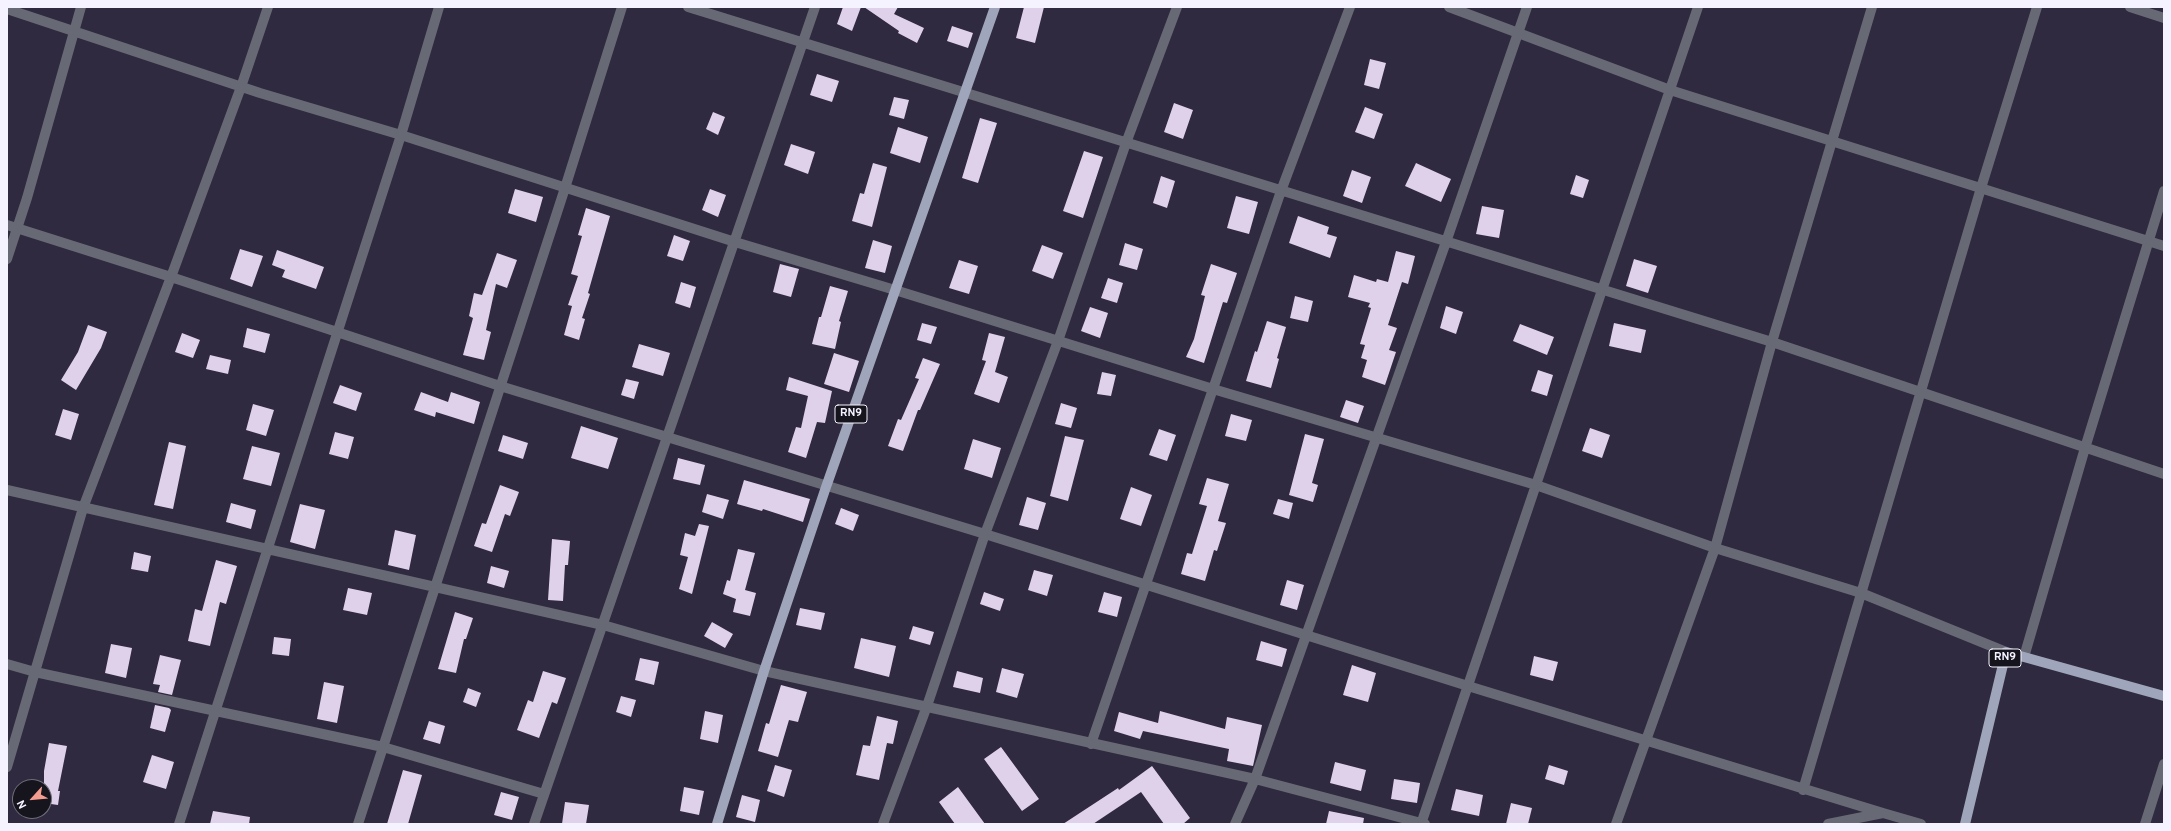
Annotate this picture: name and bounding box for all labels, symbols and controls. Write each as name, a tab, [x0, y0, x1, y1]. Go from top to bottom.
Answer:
road number: RN9	[835, 405, 867, 423]
road number: RN9	[1989, 649, 2021, 667]
north arrow	[12, 779, 52, 819]
text: N	[14, 797, 30, 811]

